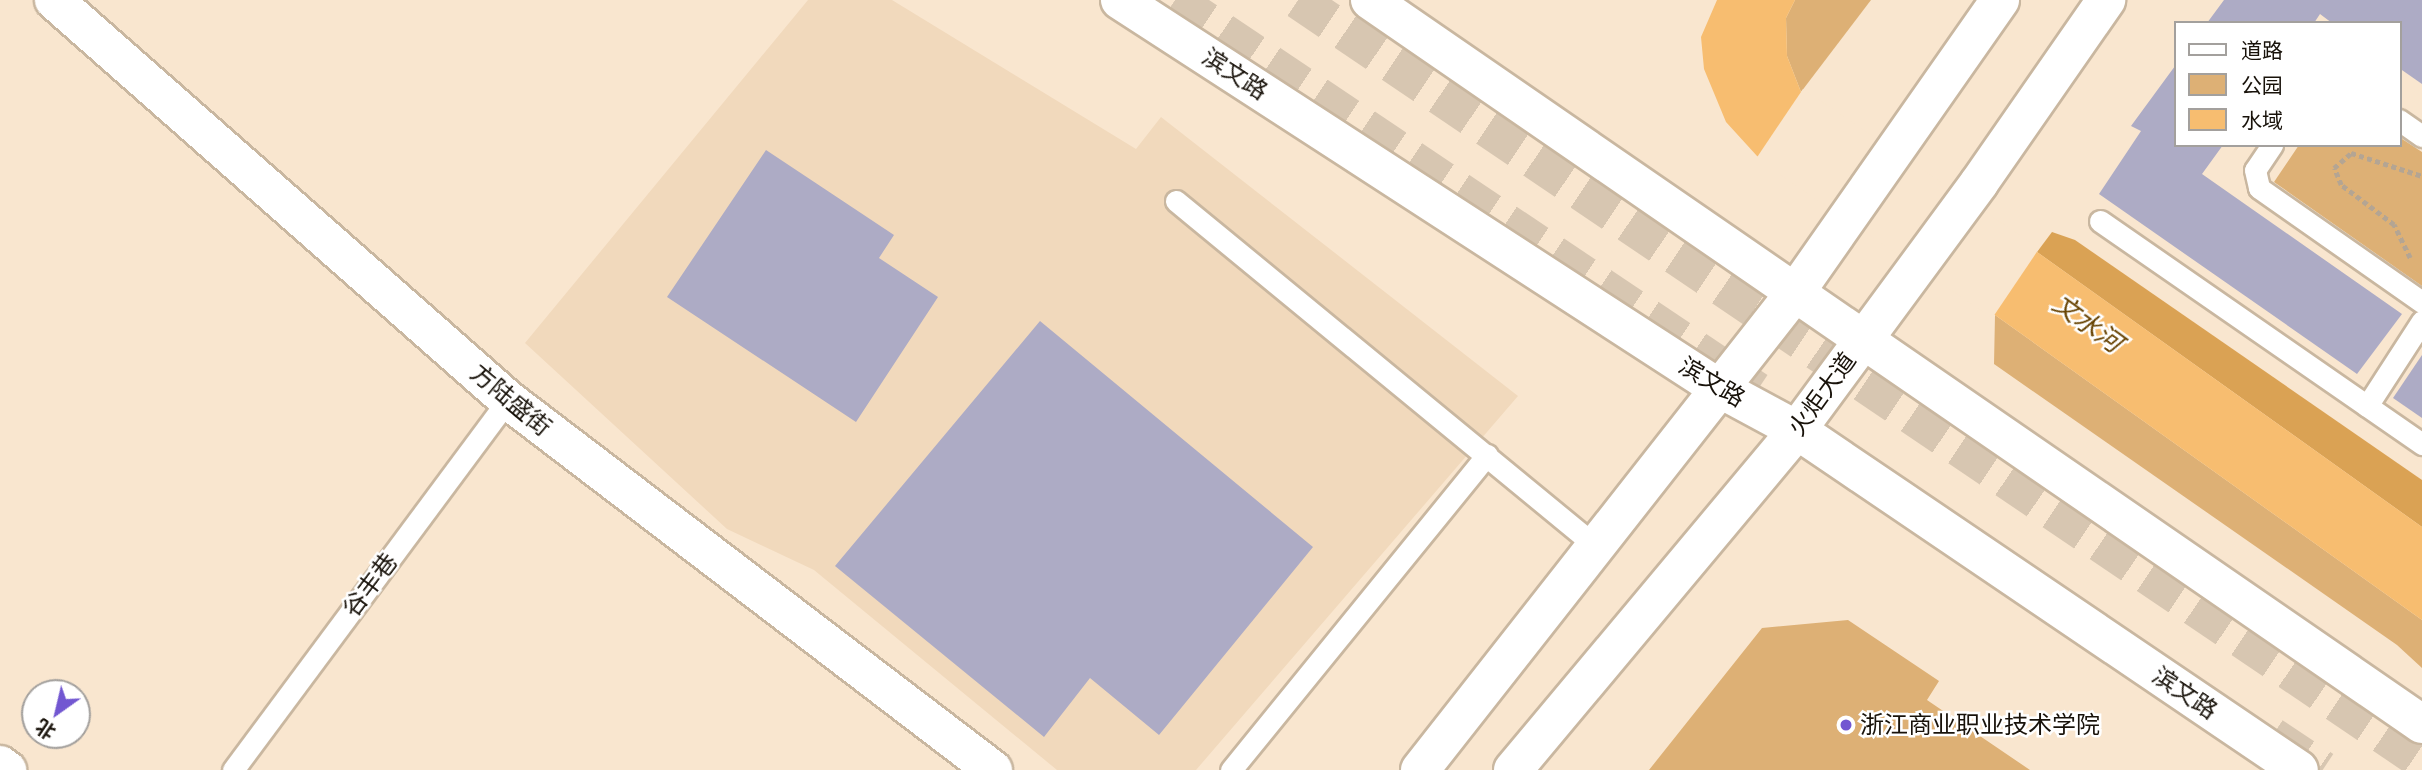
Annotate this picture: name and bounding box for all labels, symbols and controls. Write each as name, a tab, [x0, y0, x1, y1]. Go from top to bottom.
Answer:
legend	[2174, 21, 2401, 147]
text: 道路	[2241, 36, 2283, 65]
street label: 滨文路	[1197, 42, 1273, 106]
text: 公园	[2241, 71, 2283, 100]
text: 水域	[2241, 106, 2283, 135]
water label: 文水河	[2046, 288, 2128, 360]
street label: 火炬大道	[1782, 347, 1862, 441]
street label: 滨文路	[1674, 351, 1750, 413]
street label: 方陆盛街	[465, 358, 557, 442]
street label: 谷丰巷	[337, 548, 403, 622]
street label: 滨文路	[2147, 661, 2223, 725]
north arrow	[21, 679, 91, 749]
place label: 浙江商业职业技术学院	[1860, 711, 2100, 739]
text: 北	[30, 714, 61, 746]
marker: 浙江商业职业技术学院	[1838, 717, 1854, 733]

